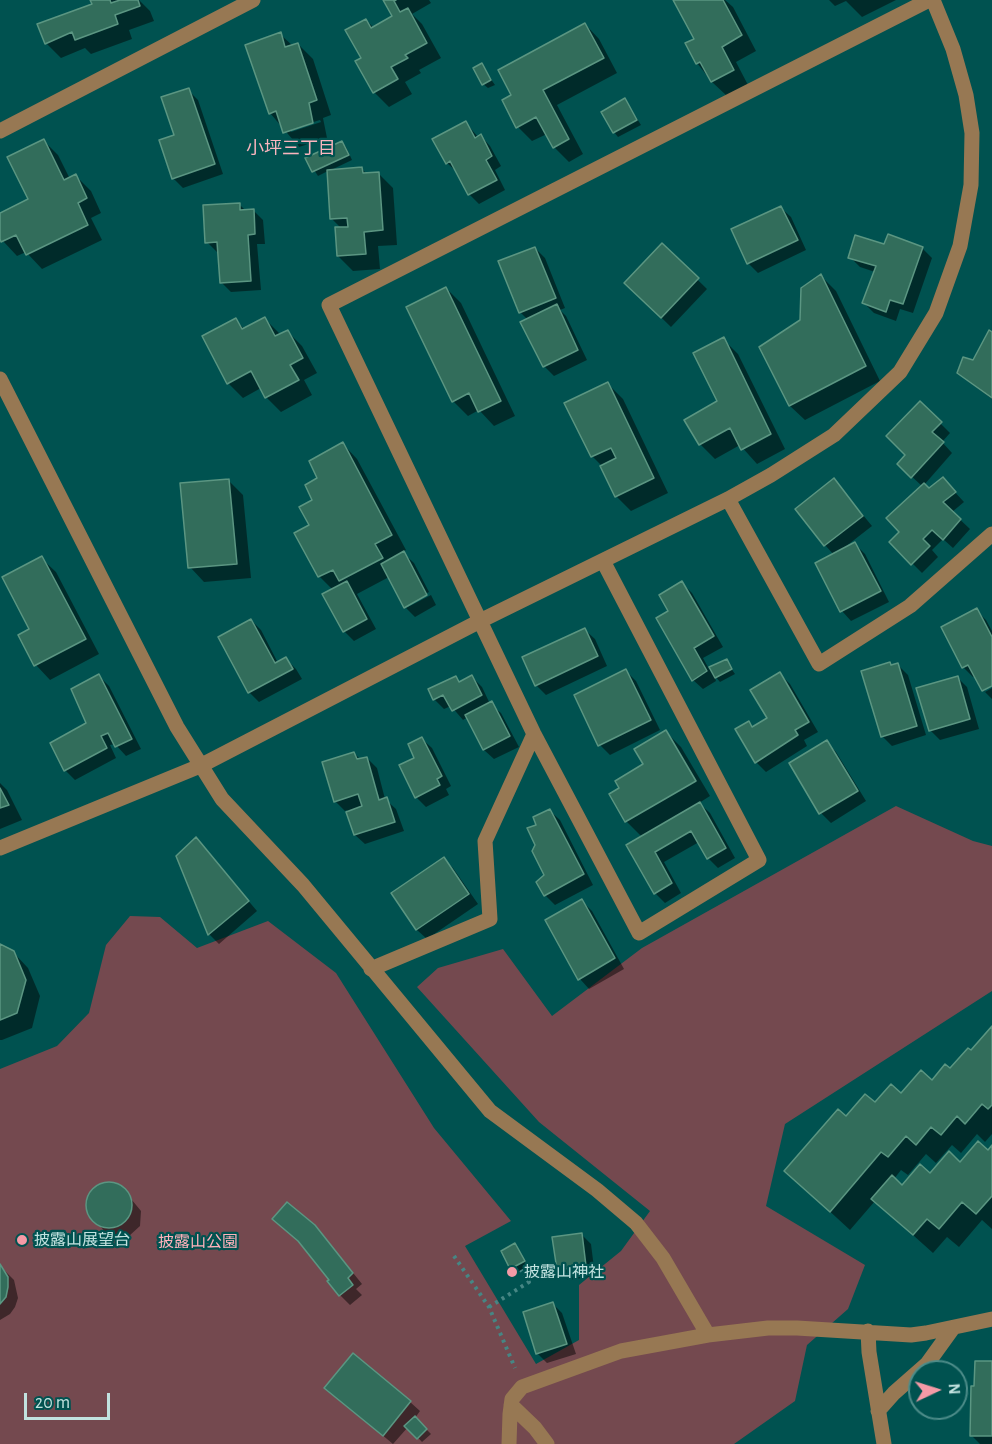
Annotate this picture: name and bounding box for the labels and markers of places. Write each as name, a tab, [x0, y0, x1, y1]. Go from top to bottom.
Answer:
place label: 披露山展望台	[34, 1230, 130, 1250]
marker: 披露山展望台	[15, 1233, 29, 1247]
place label: 披露山神社	[524, 1262, 604, 1282]
marker: 披露山神社	[505, 1265, 519, 1279]

